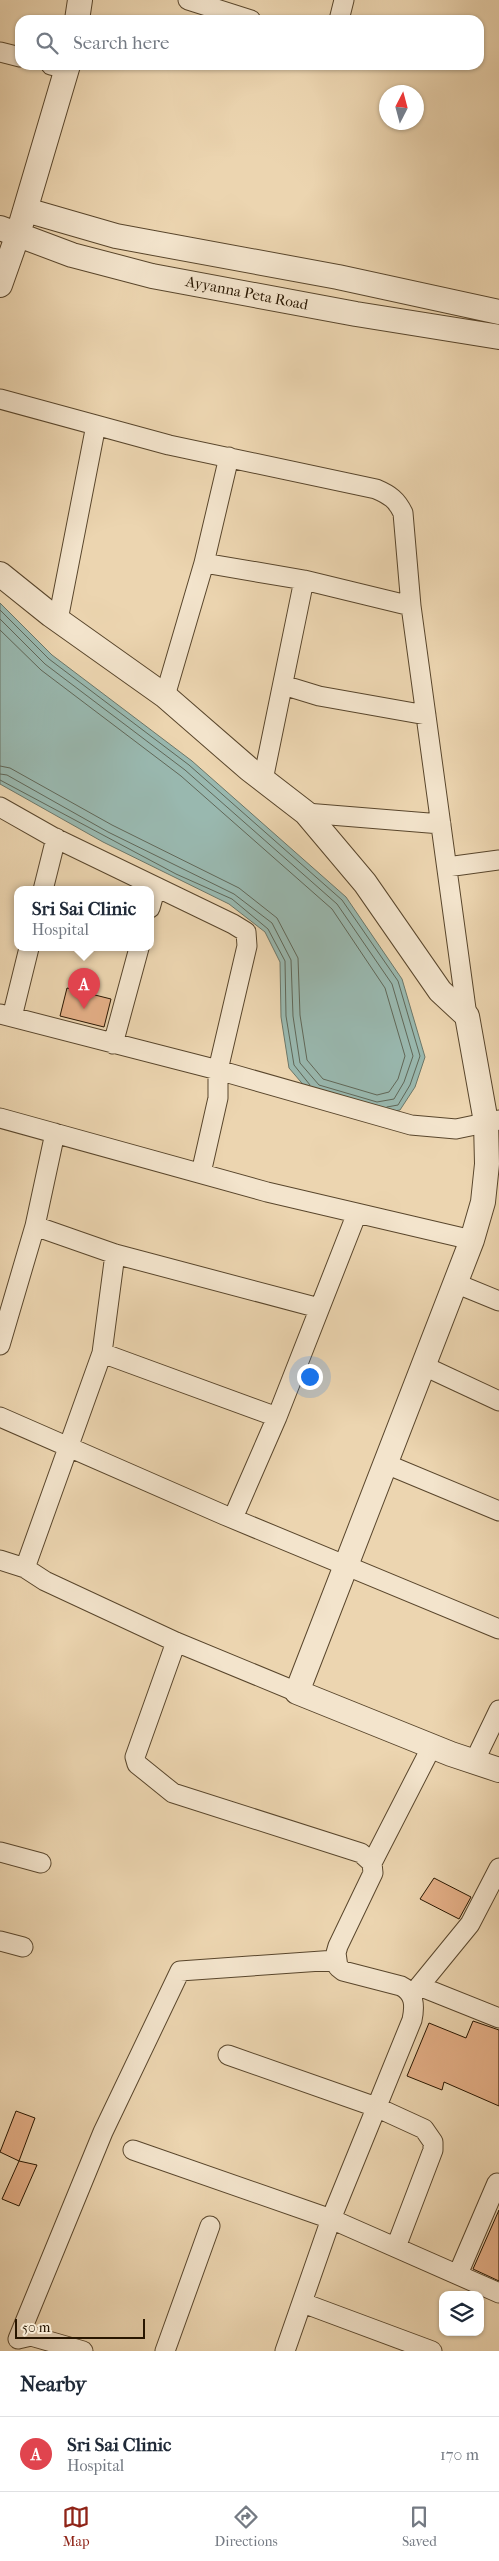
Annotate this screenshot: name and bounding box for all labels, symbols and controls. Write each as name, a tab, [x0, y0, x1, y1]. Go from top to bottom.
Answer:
search box	[15, 15, 484, 70]
icon: search	[33, 29, 61, 57]
text: Search here	[73, 32, 169, 54]
north arrow	[379, 85, 424, 130]
street label: Ayyanna Peta Road	[183, 272, 311, 314]
popup	[14, 886, 154, 951]
text: Sri Sai Clinic	[32, 898, 136, 920]
text: Hospital	[32, 920, 89, 939]
pin: A	[68, 968, 100, 1009]
your location	[297, 1364, 323, 1390]
map controls	[439, 2291, 484, 2336]
button: layers	[439, 2291, 484, 2336]
scale bar	[15, 2316, 145, 2339]
text: 50 m	[22, 2319, 50, 2336]
text: Nearby	[20, 2372, 86, 2396]
text: Sri Sai Clinic	[67, 2434, 171, 2456]
text: A	[31, 2445, 41, 2464]
text: 170 m	[440, 2445, 479, 2464]
text: Hospital	[67, 2456, 124, 2475]
tab: Map	[62, 2503, 90, 2550]
tab: Directions	[215, 2503, 278, 2550]
tab: Saved	[402, 2503, 437, 2550]

